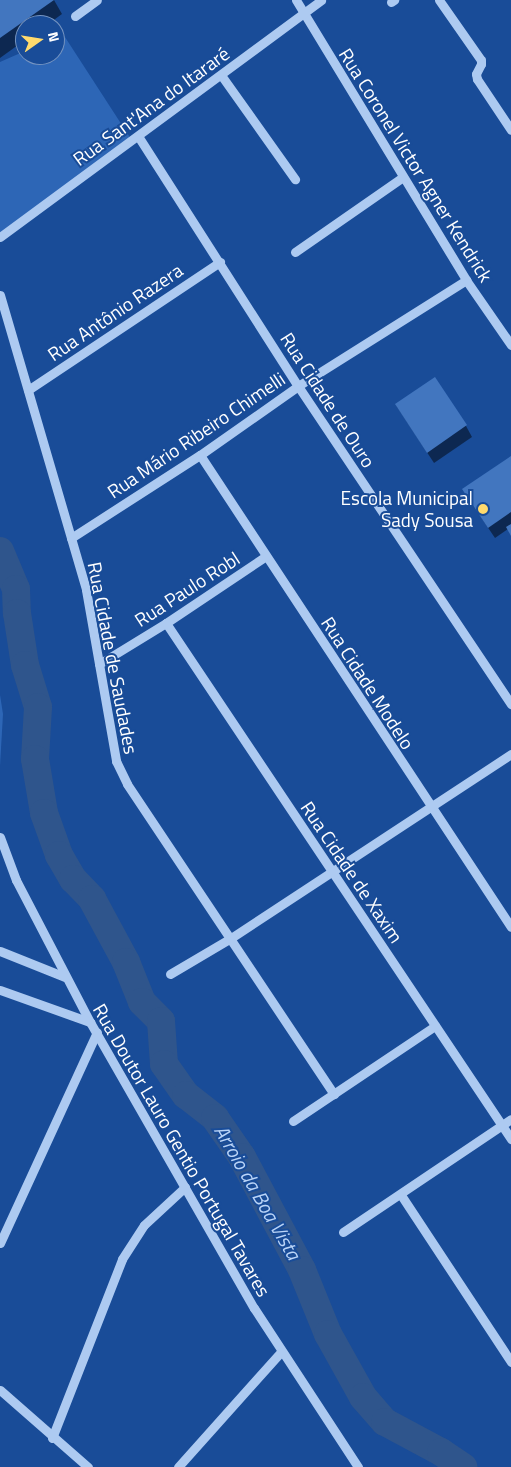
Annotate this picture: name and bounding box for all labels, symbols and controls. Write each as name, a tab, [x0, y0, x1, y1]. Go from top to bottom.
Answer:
north arrow	[15, 15, 65, 65]
text: N	[43, 30, 65, 44]
street label: Rua Sant'Ana do Itararé	[68, 42, 234, 170]
street label: Rua Coronel Victor Agner Kendrick	[334, 44, 498, 286]
street label: Rua Antônio Razera	[43, 258, 187, 366]
street label: Rua Cidade de Ouro	[276, 328, 380, 472]
street label: Rua Mário Ribeiro Chimelli	[103, 367, 289, 503]
place label: Escola Municipal Sady Sousa	[341, 487, 473, 531]
marker: Escola Municipal Sady Sousa	[477, 503, 489, 515]
street label: Rua Paulo Robl	[130, 547, 244, 631]
street label: Rua Cidade de Saudades	[83, 560, 143, 756]
street label: Rua Cidade Modelo	[317, 613, 419, 753]
street label: Rua Cidade de Xaxim	[296, 797, 408, 947]
street label: Rua Doutor Lauro Gentio Portugal Tavares	[88, 999, 276, 1301]
water label: Arroio da Boa Vista	[210, 1120, 306, 1264]

